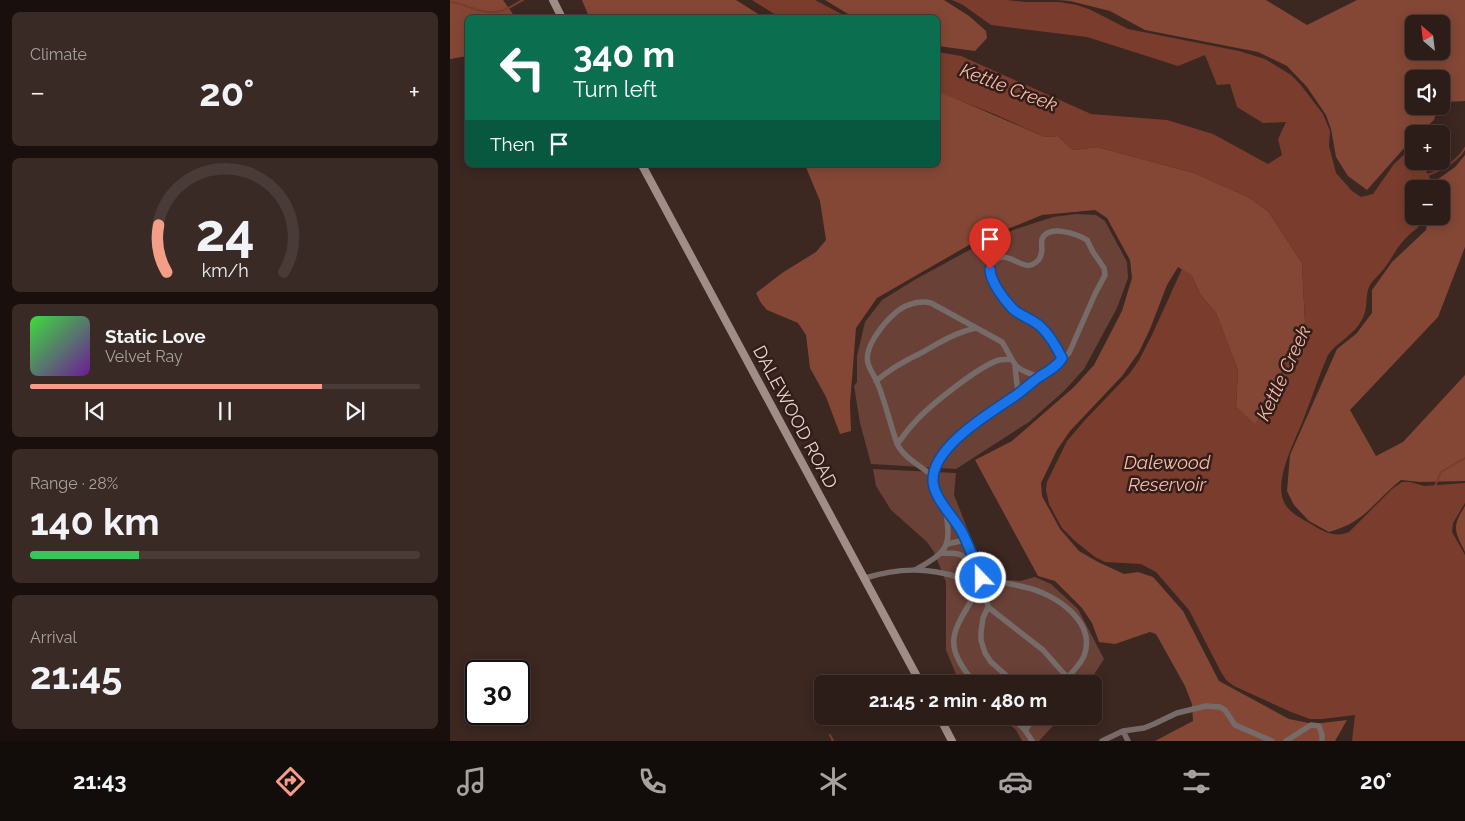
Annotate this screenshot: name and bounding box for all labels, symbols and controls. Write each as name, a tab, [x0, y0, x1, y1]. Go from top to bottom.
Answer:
north arrow	[1405, 15, 1450, 60]
map controls	[1405, 15, 1450, 225]
text: 340 m	[573, 34, 675, 75]
icon: left	[490, 35, 555, 100]
text: Climate	[30, 45, 87, 64]
water label: Kettle Creek	[957, 58, 1061, 116]
text: 20°	[199, 70, 254, 115]
button: sound	[1405, 70, 1450, 115]
text: −	[30, 76, 45, 109]
text: +	[408, 76, 420, 109]
text: Turn left	[573, 76, 657, 102]
button: +	[1405, 125, 1450, 170]
icon: arrive	[545, 130, 573, 158]
text: Then	[490, 133, 535, 155]
button: −	[1405, 180, 1450, 225]
text: 24	[195, 202, 255, 263]
pin	[969, 218, 1011, 269]
icon: arrive	[976, 225, 1004, 253]
text: km/h	[201, 260, 249, 281]
water label: Kettle Creek	[1251, 322, 1315, 424]
text: Static Love	[105, 325, 206, 347]
street label: DALEWOOD ROAD	[749, 342, 842, 492]
text: Velvet Ray	[105, 347, 183, 366]
icon: previous	[81, 397, 109, 425]
icon: pause	[211, 397, 239, 425]
icon: next	[341, 397, 369, 425]
water label: Dalewood Reservoir	[1124, 451, 1211, 495]
text: Range · 28%	[30, 474, 118, 493]
text: 140 km	[30, 499, 160, 544]
position arrow	[954, 551, 1006, 603]
text: Arrival	[30, 628, 77, 647]
text: 21:45	[30, 653, 122, 698]
speed limit sign: 30	[465, 660, 530, 725]
text: 21:45 · 2 min · 480 m	[869, 689, 1047, 711]
icon: directions	[273, 764, 308, 799]
icon: music	[454, 764, 489, 799]
icon: phone	[635, 764, 670, 799]
icon: climate	[816, 764, 851, 799]
icon: car	[998, 764, 1033, 799]
icon: filters	[1179, 764, 1214, 799]
text: 21:43	[73, 768, 127, 794]
text: 20°	[1360, 768, 1392, 794]

